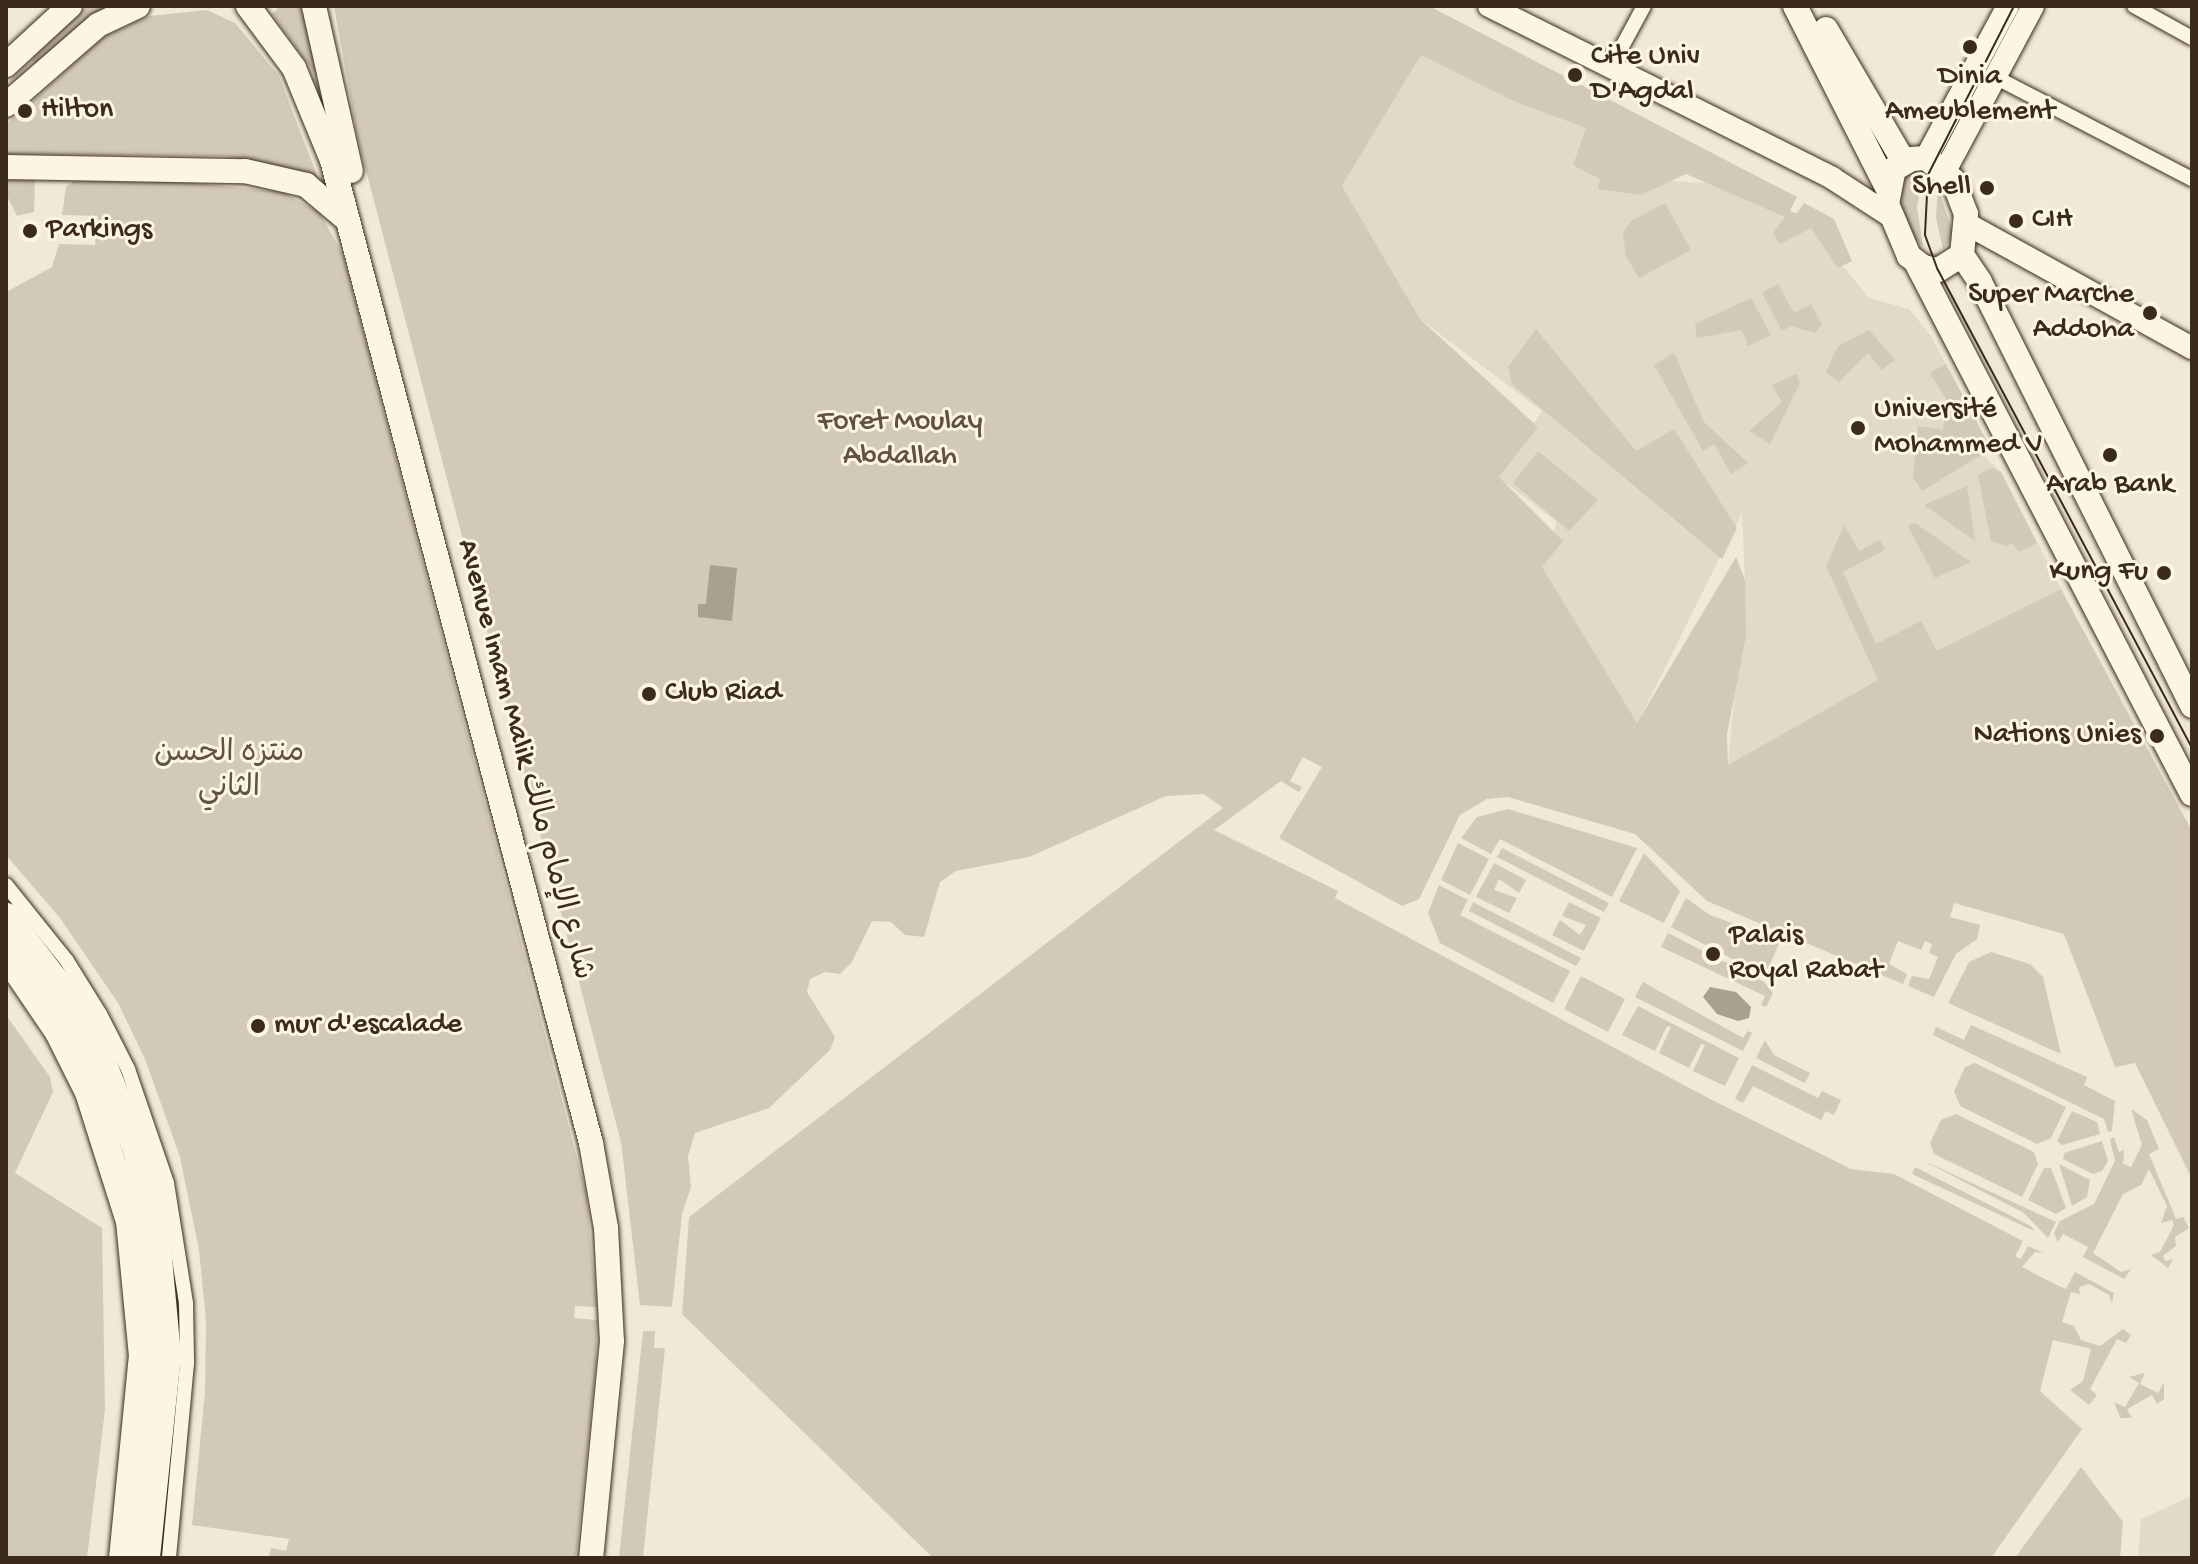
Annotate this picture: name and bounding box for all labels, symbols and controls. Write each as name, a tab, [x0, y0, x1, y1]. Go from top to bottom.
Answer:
marker: Dinia Ameublement	[1961, 38, 1979, 56]
place label: Cite Univ D'Agdal	[1591, 40, 1700, 110]
place label: Dinia Ameublement	[1885, 60, 2055, 130]
marker: Cite Univ D'Agdal	[1566, 66, 1584, 84]
place label: Hilton	[41, 93, 113, 129]
marker: Hilton	[16, 102, 34, 120]
place label: Shell	[1912, 170, 1971, 206]
marker: Shell	[1978, 179, 1996, 197]
place label: CIH	[2032, 203, 2073, 239]
marker: CIH	[2007, 212, 2025, 230]
place label: Parkings	[46, 213, 152, 249]
marker: Parkings	[21, 222, 39, 240]
place label: Super Marche Addoha	[1968, 278, 2134, 348]
marker: Super Marche Addoha	[2141, 304, 2159, 322]
place label: Université Mohammed V	[1874, 393, 2043, 464]
park label: Foret Moulay Abdallah	[818, 405, 982, 476]
marker: Université Mohammed V	[1849, 419, 1867, 437]
marker: Arab Bank	[2101, 446, 2119, 464]
place label: Arab Bank	[2046, 468, 2174, 504]
street label: Avenue Imam Malik شارع الإمام مالك	[447, 536, 599, 984]
place label: Kung Fu	[2050, 555, 2148, 591]
marker: Kung Fu	[2155, 564, 2173, 582]
place label: Club Riad	[665, 676, 781, 712]
marker: Club Riad	[640, 685, 658, 703]
place label: Nations Unies	[1973, 718, 2141, 754]
marker: Nations Unies	[2148, 727, 2166, 745]
park label: منتزه الحسن الثاني	[154, 737, 304, 808]
place label: Palais Royal Rabat	[1729, 919, 1883, 990]
marker: Palais Royal Rabat	[1704, 945, 1722, 963]
place label: mur d'escalade	[274, 1008, 462, 1044]
marker: mur d'escalade	[249, 1017, 267, 1035]

